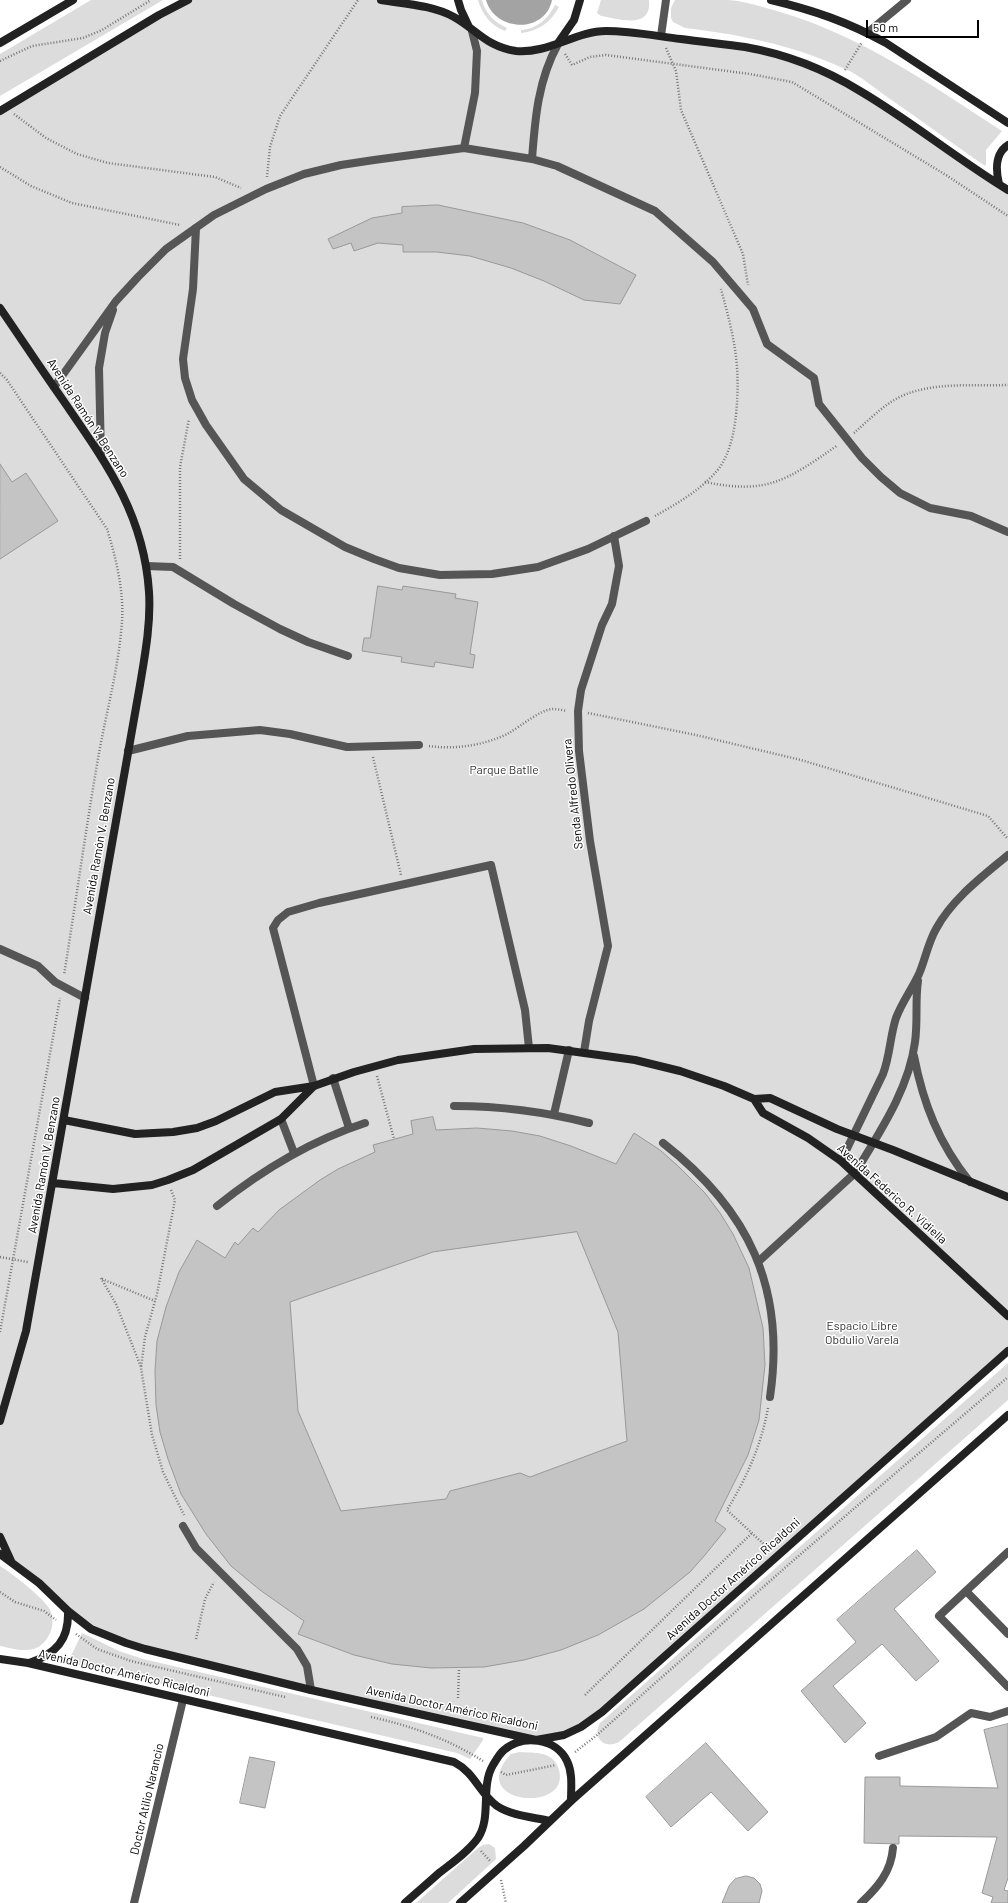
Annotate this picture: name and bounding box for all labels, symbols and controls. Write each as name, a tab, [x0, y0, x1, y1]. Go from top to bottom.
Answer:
scale bar	[868, 12, 981, 38]
text: 50 m	[873, 20, 898, 34]
street label: Avenida Ramón V. Benzano	[44, 356, 132, 480]
street label: Senda Alfredo Olivera	[560, 738, 586, 850]
park label: Parque Batlle	[469, 763, 539, 777]
street label: Avenida Ramón V. Benzano	[80, 776, 118, 916]
street label: Avenida Ramón V. Benzano	[25, 1095, 63, 1235]
street label: Avenida Federico R. Vidiella	[834, 1141, 950, 1247]
park label: Espacio Libre Obdulio Varela	[825, 1319, 899, 1347]
street label: Avenida Doctor Américo Ricaldoni	[663, 1515, 803, 1643]
street label: Avenida Doctor Américo Ricaldoni	[37, 1646, 211, 1700]
street label: Avenida Doctor Américo Ricaldoni	[365, 1683, 539, 1733]
street label: Doctor Atilio Narancio	[127, 1742, 167, 1856]

